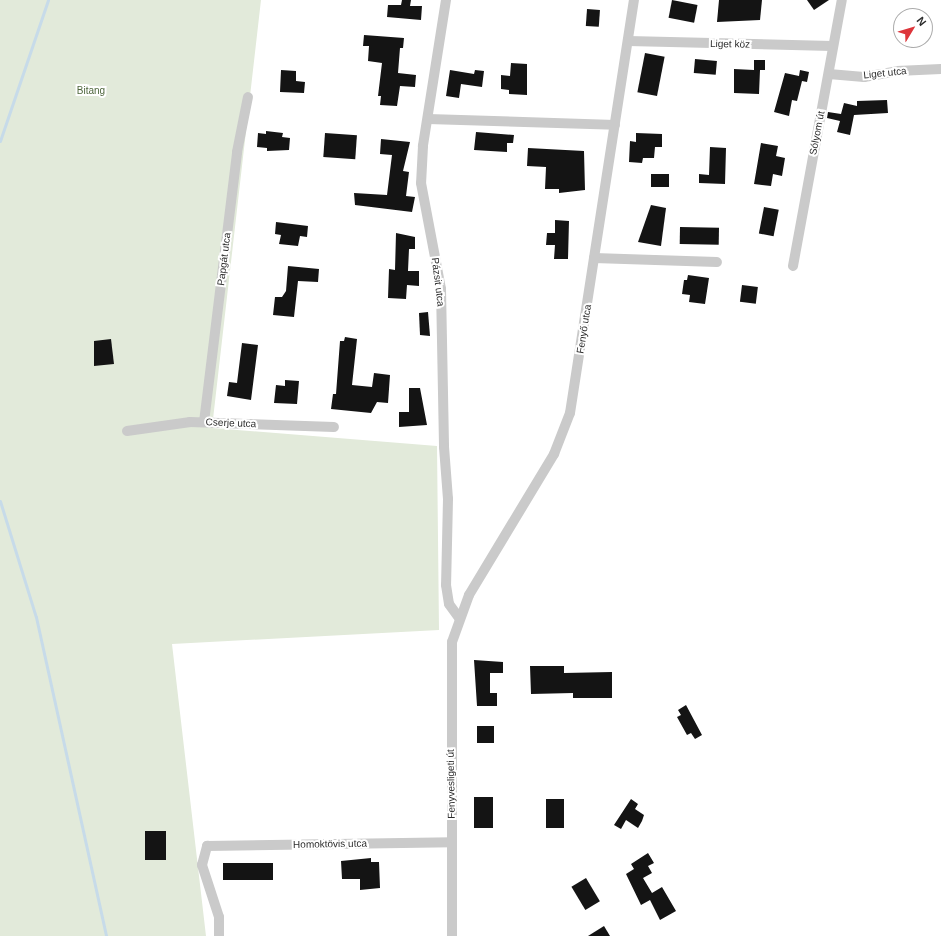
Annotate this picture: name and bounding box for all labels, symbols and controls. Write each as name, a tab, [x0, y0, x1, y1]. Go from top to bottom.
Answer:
north arrow	[893, 8, 933, 48]
text: N	[914, 14, 929, 28]
street label: Liget köz	[710, 38, 750, 50]
street label: Liget utca	[863, 65, 907, 81]
park label: Bitang	[77, 85, 105, 97]
street label: Sólyom út	[807, 110, 827, 156]
street label: Papgát utca	[215, 232, 233, 286]
street label: Pázsit utca	[429, 257, 447, 307]
street label: Fenyő utca	[574, 304, 594, 354]
street label: Cserje utca	[206, 416, 256, 430]
street label: Fenyvesligeti út	[444, 749, 458, 819]
street label: Homoktövis utca	[293, 837, 367, 851]

